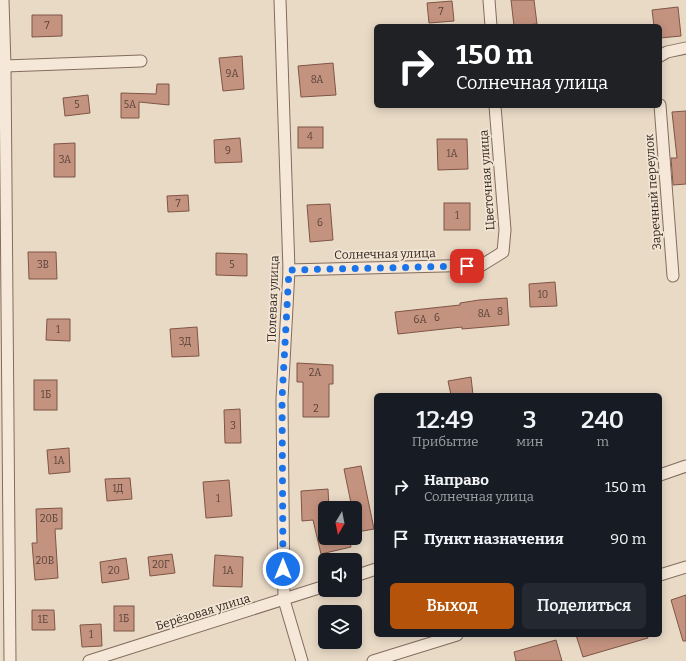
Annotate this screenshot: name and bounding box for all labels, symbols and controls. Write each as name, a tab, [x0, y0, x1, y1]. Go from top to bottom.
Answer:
house number: 7	[438, 6, 444, 18]
house number: 7	[44, 20, 50, 32]
text: 150 m	[456, 38, 533, 71]
icon: right	[390, 40, 442, 92]
house number: 9А	[226, 68, 239, 80]
text: Солнечная улица	[456, 72, 608, 94]
house number: 8А	[311, 74, 324, 86]
house number: 5	[74, 99, 80, 111]
house number: 5А	[124, 99, 137, 111]
street label: Цветочная улица	[476, 129, 498, 231]
house number: 4	[307, 131, 313, 143]
street label: Заречный переулок	[642, 133, 664, 251]
house number: 9	[225, 145, 231, 157]
house number: 1А	[446, 148, 458, 160]
house number: 3А	[59, 154, 72, 166]
house number: 7	[175, 198, 181, 210]
house number: 1	[455, 210, 459, 222]
house number: 6	[317, 217, 323, 229]
street label: Солнечная улица	[334, 246, 436, 262]
pin	[450, 249, 484, 283]
street label: Полевая улица	[264, 255, 282, 343]
icon: arrive	[456, 255, 478, 277]
house number: 3В	[37, 259, 49, 271]
house number: 5	[229, 259, 235, 271]
house number: 10	[538, 289, 548, 301]
house number: 8	[497, 306, 503, 318]
house number: 8А	[478, 308, 491, 320]
house number: 6	[434, 312, 440, 324]
house number: 6А	[414, 314, 427, 326]
house number: 1	[56, 324, 60, 336]
house number: 3Д	[179, 336, 191, 348]
house number: 2А	[309, 367, 322, 379]
house number: 1Б	[41, 389, 51, 401]
house number: 2	[313, 403, 319, 415]
text: 12:49	[416, 406, 474, 434]
text: 3	[523, 406, 537, 434]
text: 240	[581, 406, 624, 434]
house number: 3	[230, 420, 236, 432]
text: Прибытие	[412, 434, 478, 449]
text: мин	[516, 434, 543, 449]
text: m	[596, 434, 609, 449]
house number: 1А	[53, 455, 65, 467]
text: Направо	[424, 471, 489, 489]
icon: right	[390, 476, 412, 498]
text: 150 m	[605, 478, 646, 496]
house number: 1Д	[113, 483, 124, 495]
text: Солнечная улица	[424, 489, 534, 504]
house number: 1	[216, 493, 220, 505]
north arrow	[318, 501, 362, 545]
map controls	[318, 501, 362, 649]
house number: 20Б	[40, 513, 58, 525]
icon: arrive	[390, 528, 412, 550]
text: Пункт назначения	[424, 530, 564, 548]
text: 90 m	[610, 530, 646, 548]
position arrow	[262, 548, 304, 590]
button: sound	[318, 553, 362, 597]
house number: 20В	[36, 555, 54, 567]
house number: 20Г	[152, 559, 170, 571]
house number: 20	[108, 565, 120, 577]
house number: 1А	[222, 565, 234, 577]
button: Выход	[390, 583, 514, 629]
button: Поделиться	[522, 583, 646, 629]
street label: Берёзовая улица	[154, 591, 252, 633]
button: layers	[318, 605, 362, 649]
house number: 1Б	[119, 613, 129, 625]
house number: 1Е	[38, 614, 48, 626]
house number: 1	[89, 629, 93, 641]

